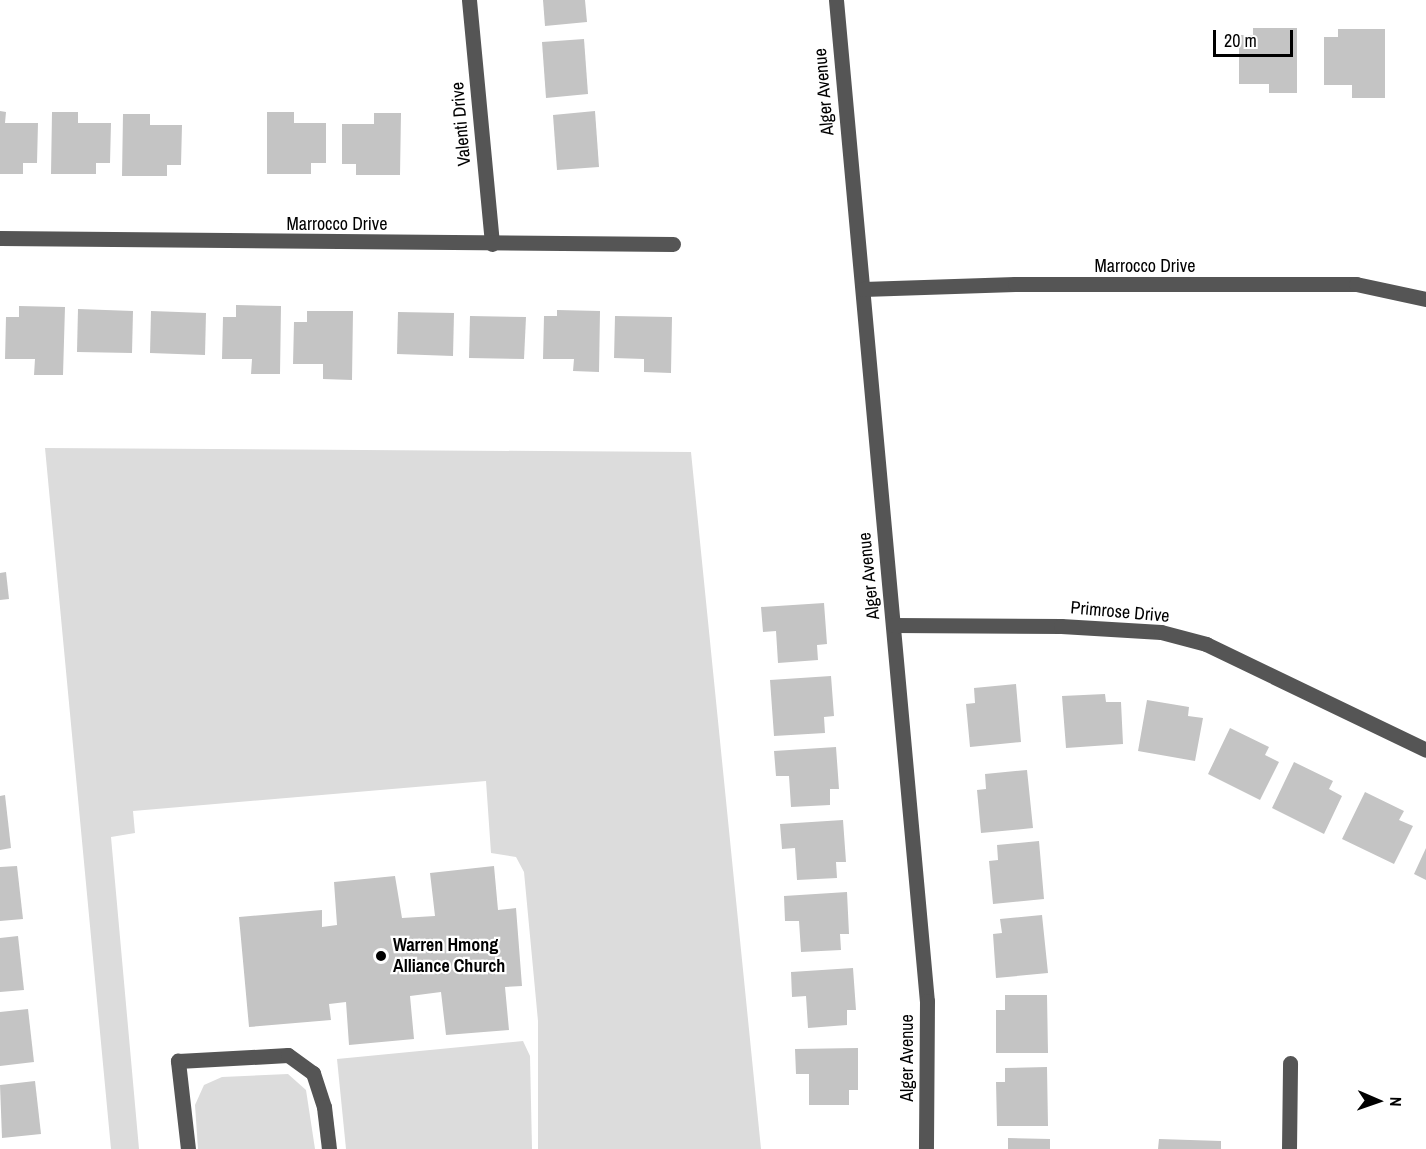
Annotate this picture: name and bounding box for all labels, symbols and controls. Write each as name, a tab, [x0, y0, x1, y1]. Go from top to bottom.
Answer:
scale bar	[1216, 18, 1296, 56]
text: 20 m	[1224, 28, 1257, 53]
street label: Alger Avenue	[809, 47, 839, 137]
street label: Valenti Drive	[447, 81, 475, 167]
street label: Marrocco Drive	[287, 213, 387, 235]
street label: Marrocco Drive	[1095, 255, 1195, 277]
street label: Alger Avenue	[854, 531, 884, 621]
street label: Primrose Drive	[1070, 597, 1170, 627]
place label: Warren Hmong Alliance Church	[393, 935, 505, 978]
marker: Warren Hmong Alliance Church	[374, 949, 388, 963]
street label: Alger Avenue	[896, 1014, 918, 1102]
north arrow	[1348, 1071, 1408, 1131]
text: N	[1385, 1096, 1407, 1107]

